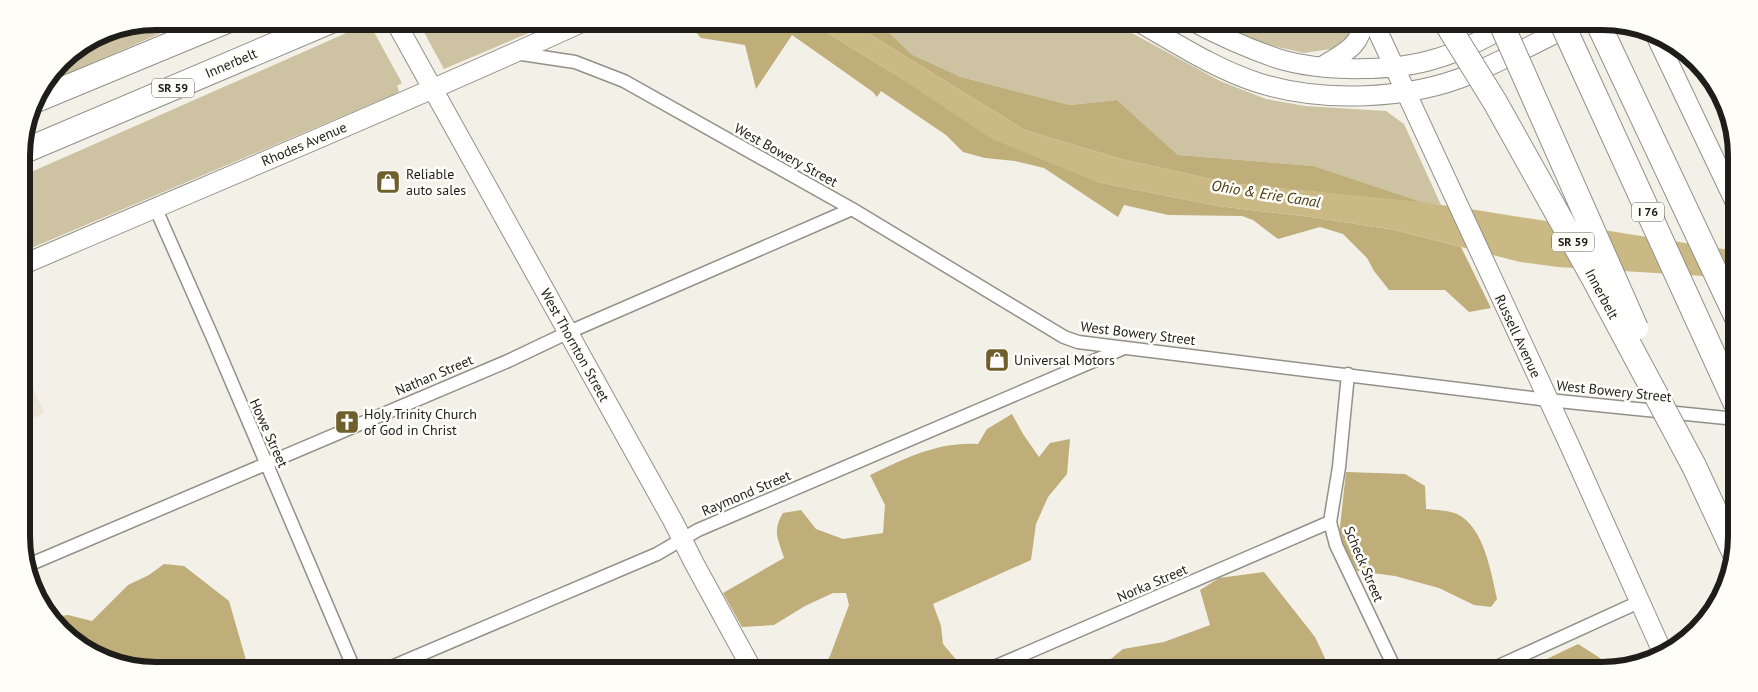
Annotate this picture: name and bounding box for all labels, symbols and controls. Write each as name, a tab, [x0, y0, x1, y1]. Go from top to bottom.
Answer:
street label: Innerbelt	[202, 44, 260, 82]
road number: SR 59	[152, 78, 194, 98]
street label: Rhodes Avenue	[259, 118, 349, 170]
street label: West Bowery Street	[731, 119, 841, 191]
place label: Reliable auto sales	[406, 165, 466, 199]
shop icon: Reliable auto sales	[375, 169, 401, 195]
water label: Ohio & Erie Canal	[1210, 176, 1322, 212]
road number: I 76	[1632, 202, 1664, 222]
road number: SR 59	[1552, 232, 1594, 252]
street label: Innerbelt	[1581, 266, 1623, 323]
street label: West Thornton Street	[536, 285, 614, 405]
street label: Russell Avenue	[1491, 291, 1545, 381]
street label: West Bowery Street	[1080, 317, 1197, 349]
shop icon: Universal Motors	[984, 347, 1010, 373]
street label: Nathan Street	[392, 350, 476, 399]
place label: Universal Motors	[1014, 351, 1115, 369]
street label: West Bowery Street	[1556, 376, 1673, 406]
street label: Howe Street	[246, 396, 292, 470]
place label: Holy Trinity Church of God in Christ	[364, 405, 477, 439]
church icon: Holy Trinity Church of God in Christ	[334, 409, 360, 435]
street label: Raymond Street	[699, 466, 794, 520]
street label: Scheck Street	[1340, 523, 1388, 605]
street label: Norka Street	[1114, 560, 1190, 606]

